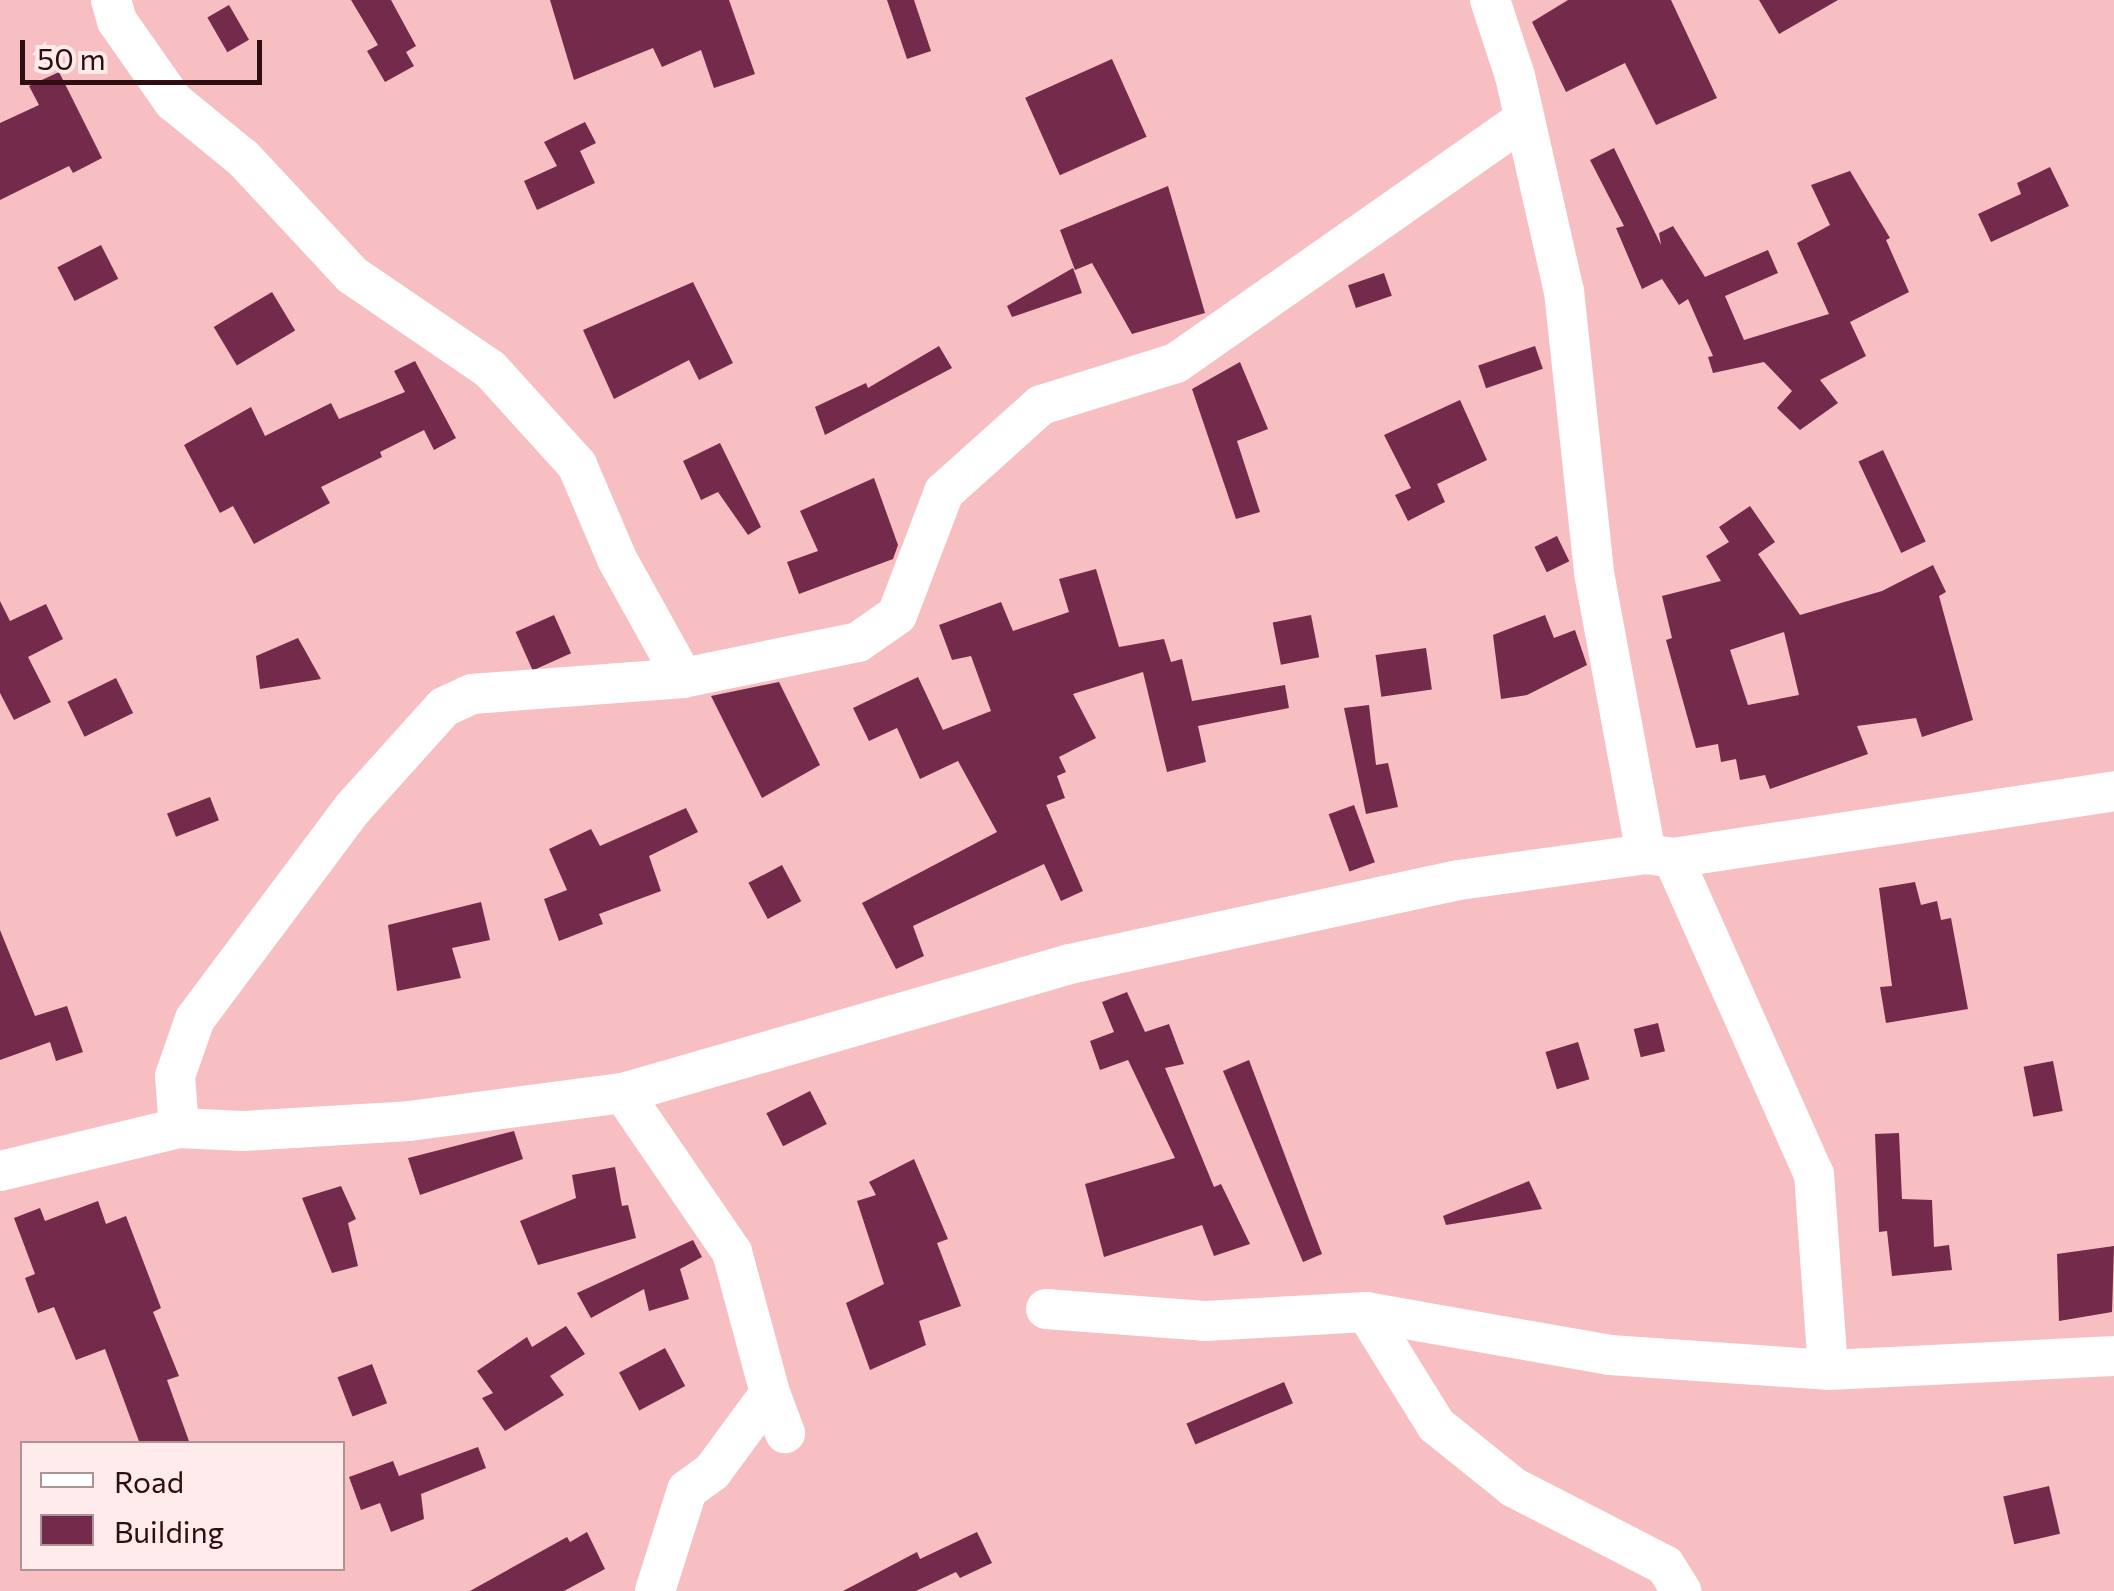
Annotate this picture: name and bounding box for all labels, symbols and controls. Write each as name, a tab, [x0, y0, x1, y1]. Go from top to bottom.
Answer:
scale bar	[25, 20, 268, 82]
text: 50 m	[37, 39, 106, 76]
legend	[20, 1441, 345, 1571]
text: Road	[114, 1462, 184, 1499]
text: Building	[114, 1512, 224, 1549]

